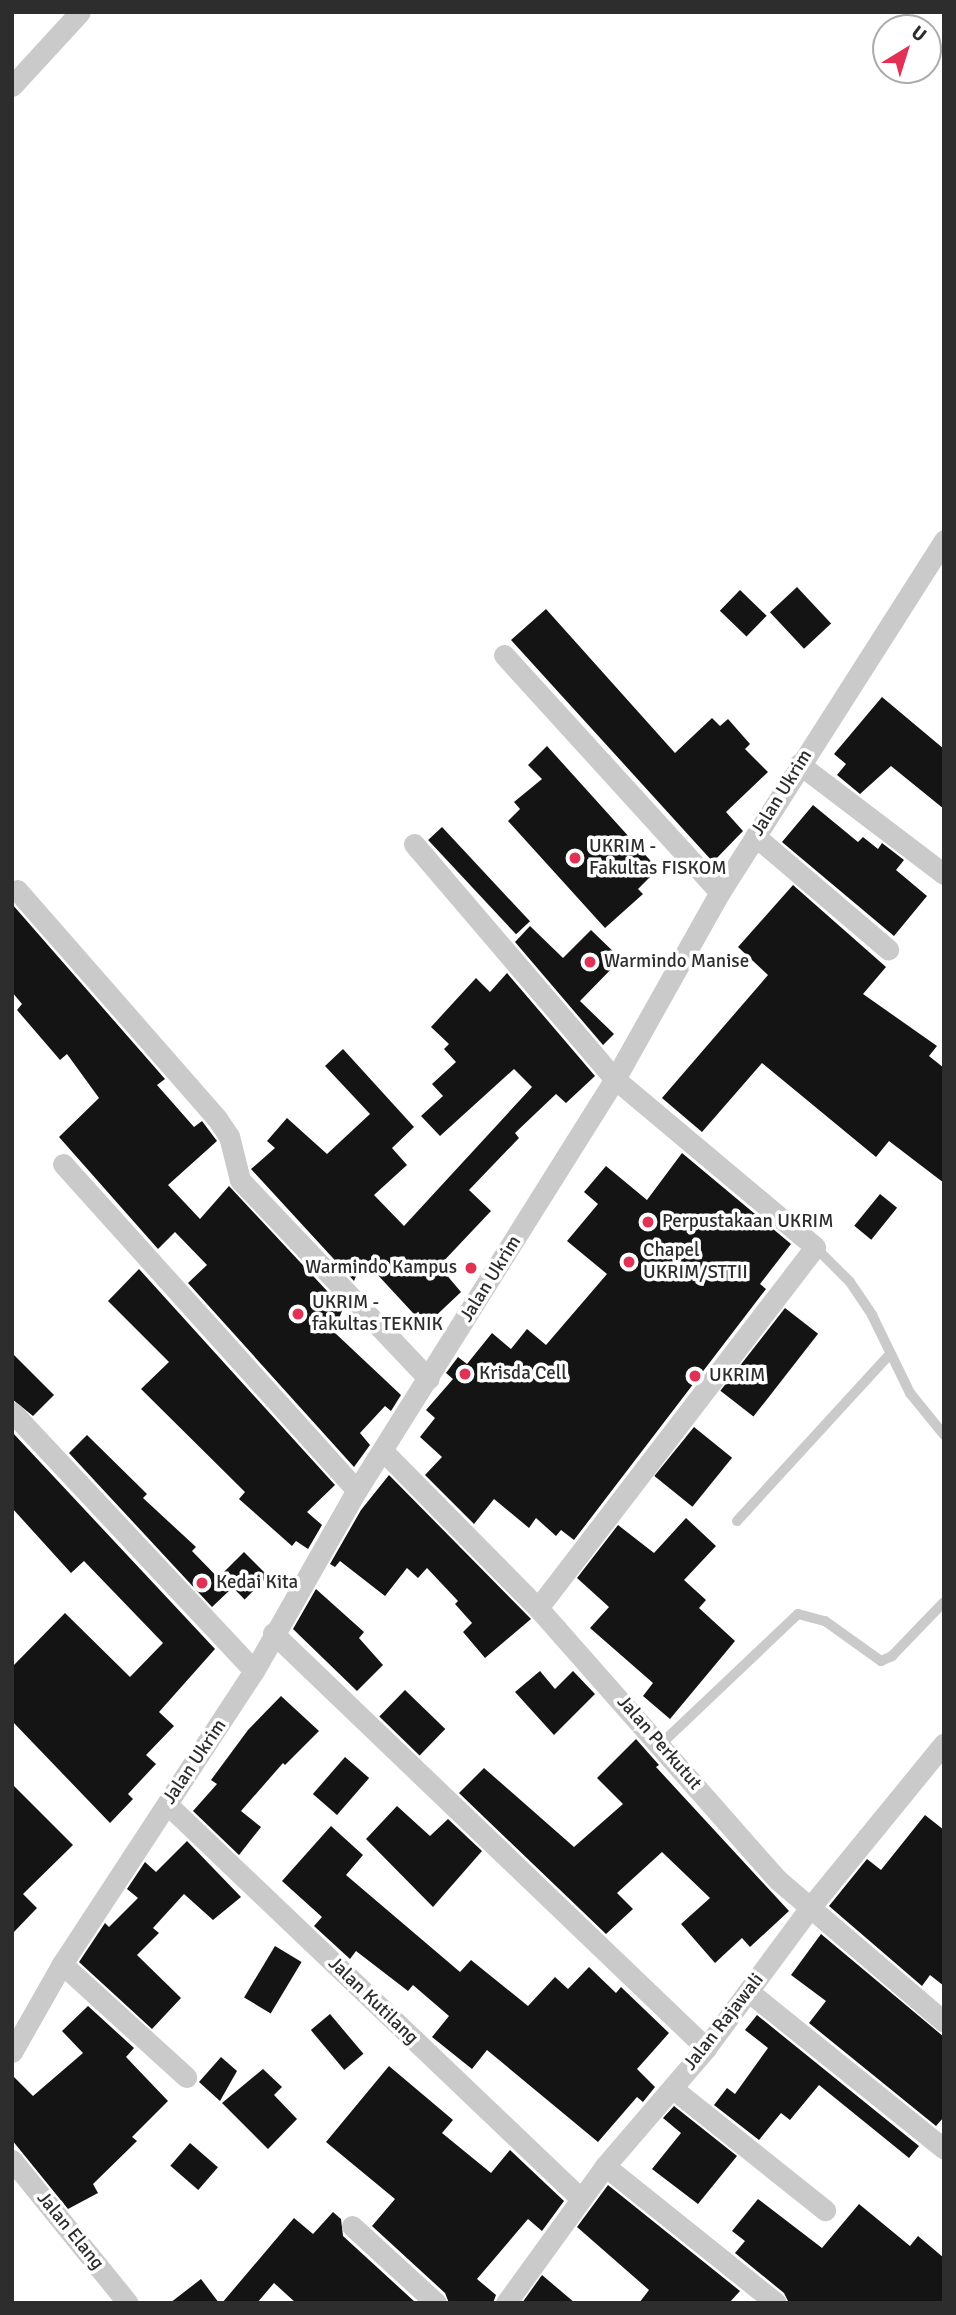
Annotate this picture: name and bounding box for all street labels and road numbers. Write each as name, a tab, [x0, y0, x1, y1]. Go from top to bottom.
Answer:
street label: Jalan Ukrim	[747, 746, 817, 840]
street label: Jalan Ukrim	[456, 1232, 526, 1326]
street label: Jalan Perkutut	[612, 1691, 706, 1795]
street label: Jalan Ukrim	[158, 1715, 232, 1809]
street label: Jalan Kutilang	[323, 1952, 423, 2050]
street label: Jalan Rajawali	[679, 1969, 769, 2075]
street label: Jalan Elang	[32, 2187, 108, 2275]

